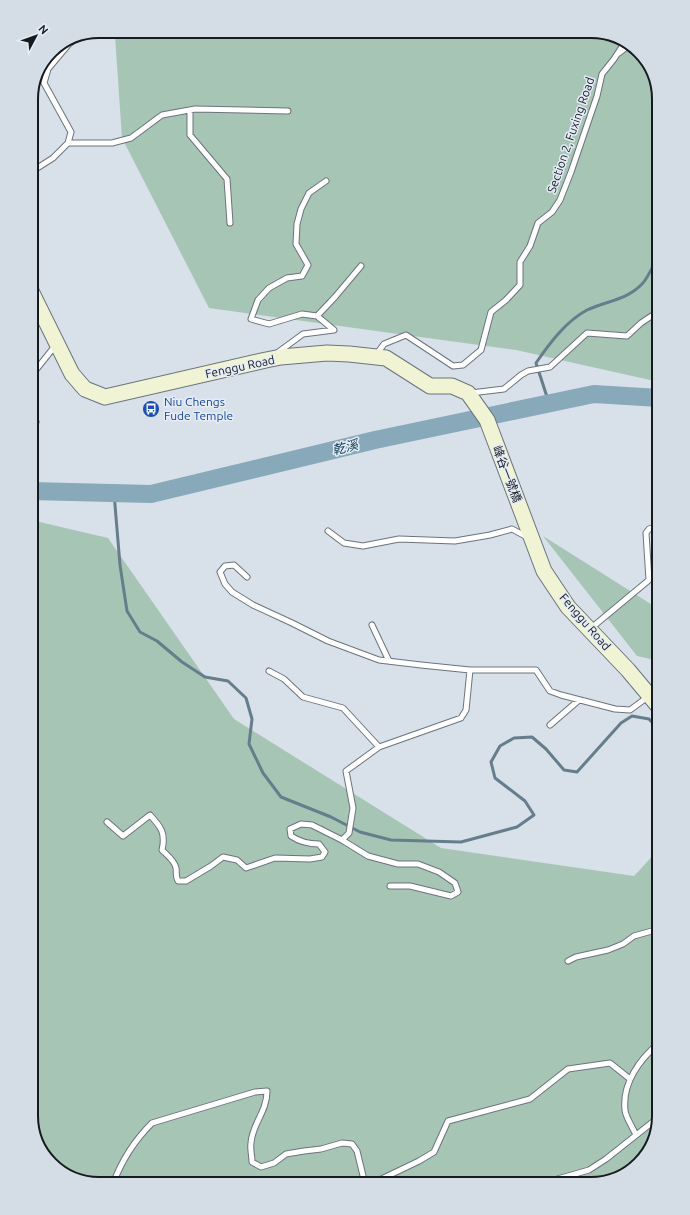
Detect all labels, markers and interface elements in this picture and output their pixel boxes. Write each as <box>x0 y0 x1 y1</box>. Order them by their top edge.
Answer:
north arrow <box>16 16 56 56</box>
text: N <box>36 22 51 36</box>
street label: Section 2, Fuxing Road <box>545 75 596 194</box>
street label: Fenggu Road <box>204 353 276 380</box>
place label: Niu Chengs Fude Temple <box>164 395 233 422</box>
bus stop icon: Niu Chengs Fude Temple <box>141 399 161 419</box>
water label: 乾溪 <box>331 437 361 457</box>
street label: 峰谷一號橋 <box>491 443 524 504</box>
street label: Fenggu Road <box>557 591 614 653</box>

